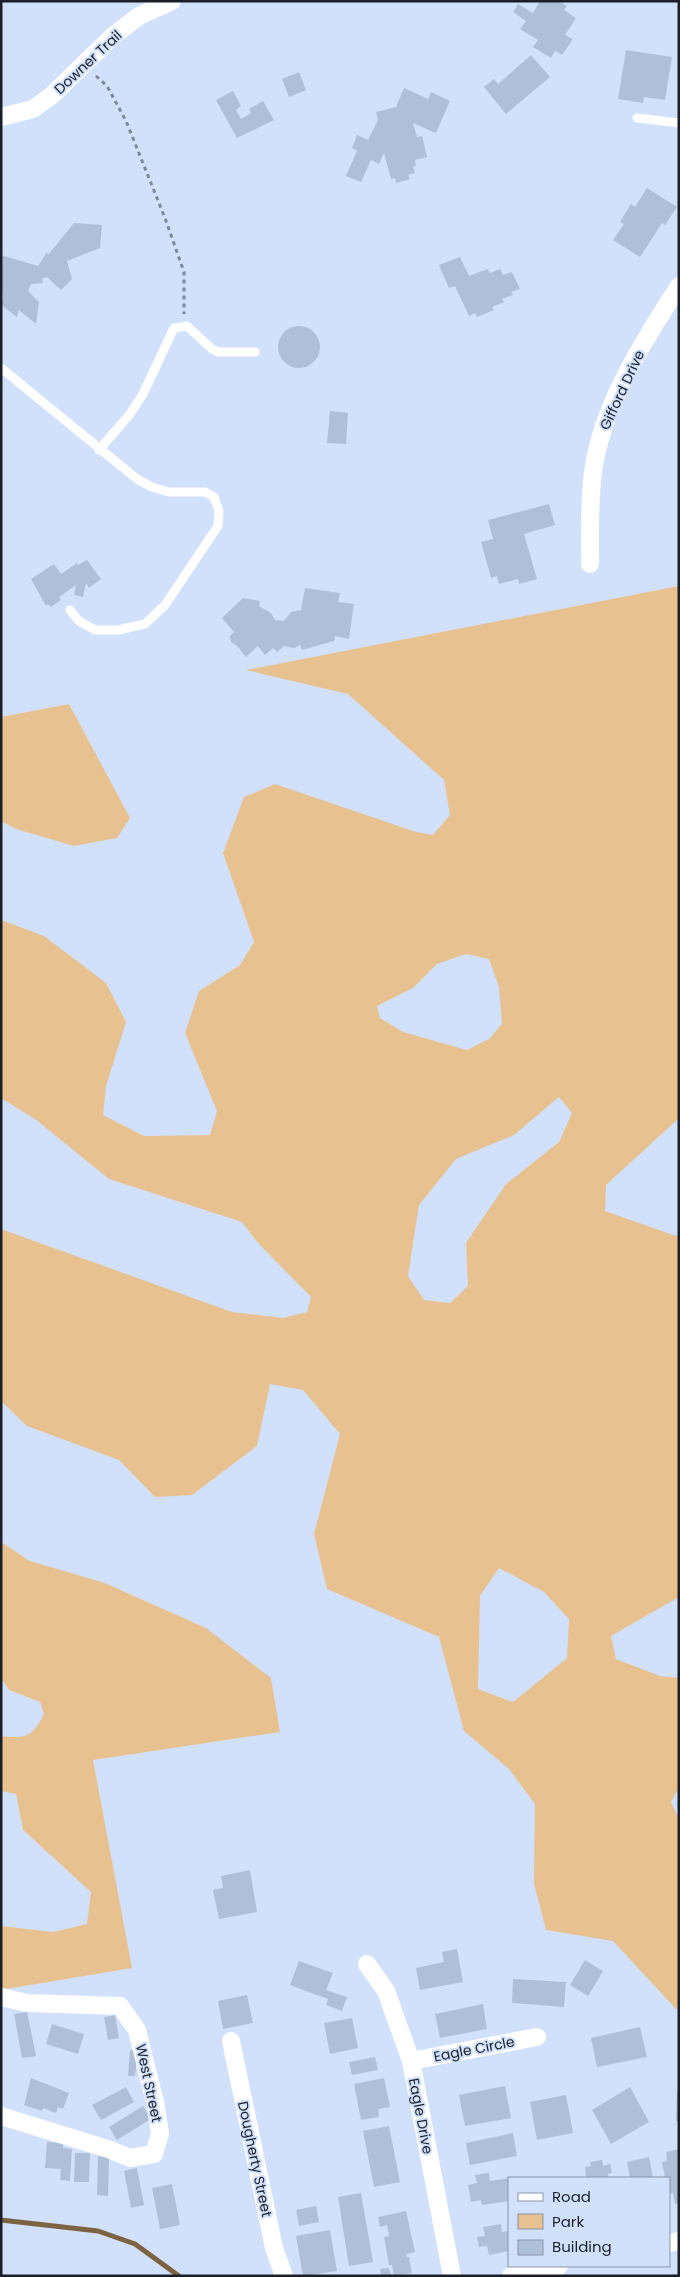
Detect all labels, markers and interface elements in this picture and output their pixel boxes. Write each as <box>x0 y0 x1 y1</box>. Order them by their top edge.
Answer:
street label: Downer Trail <box>50 25 126 99</box>
street label: Gifford Drive <box>595 346 649 433</box>
street label: Eagle Circle <box>432 2031 516 2067</box>
street label: West Street <box>131 2042 167 2124</box>
street label: Eagle Drive <box>404 2076 438 2156</box>
street label: Dougherty Street <box>233 2099 277 2219</box>
legend <box>508 2177 670 2267</box>
text: Road <box>552 2186 591 2207</box>
text: Park <box>552 2211 584 2232</box>
text: Building <box>552 2236 612 2257</box>

